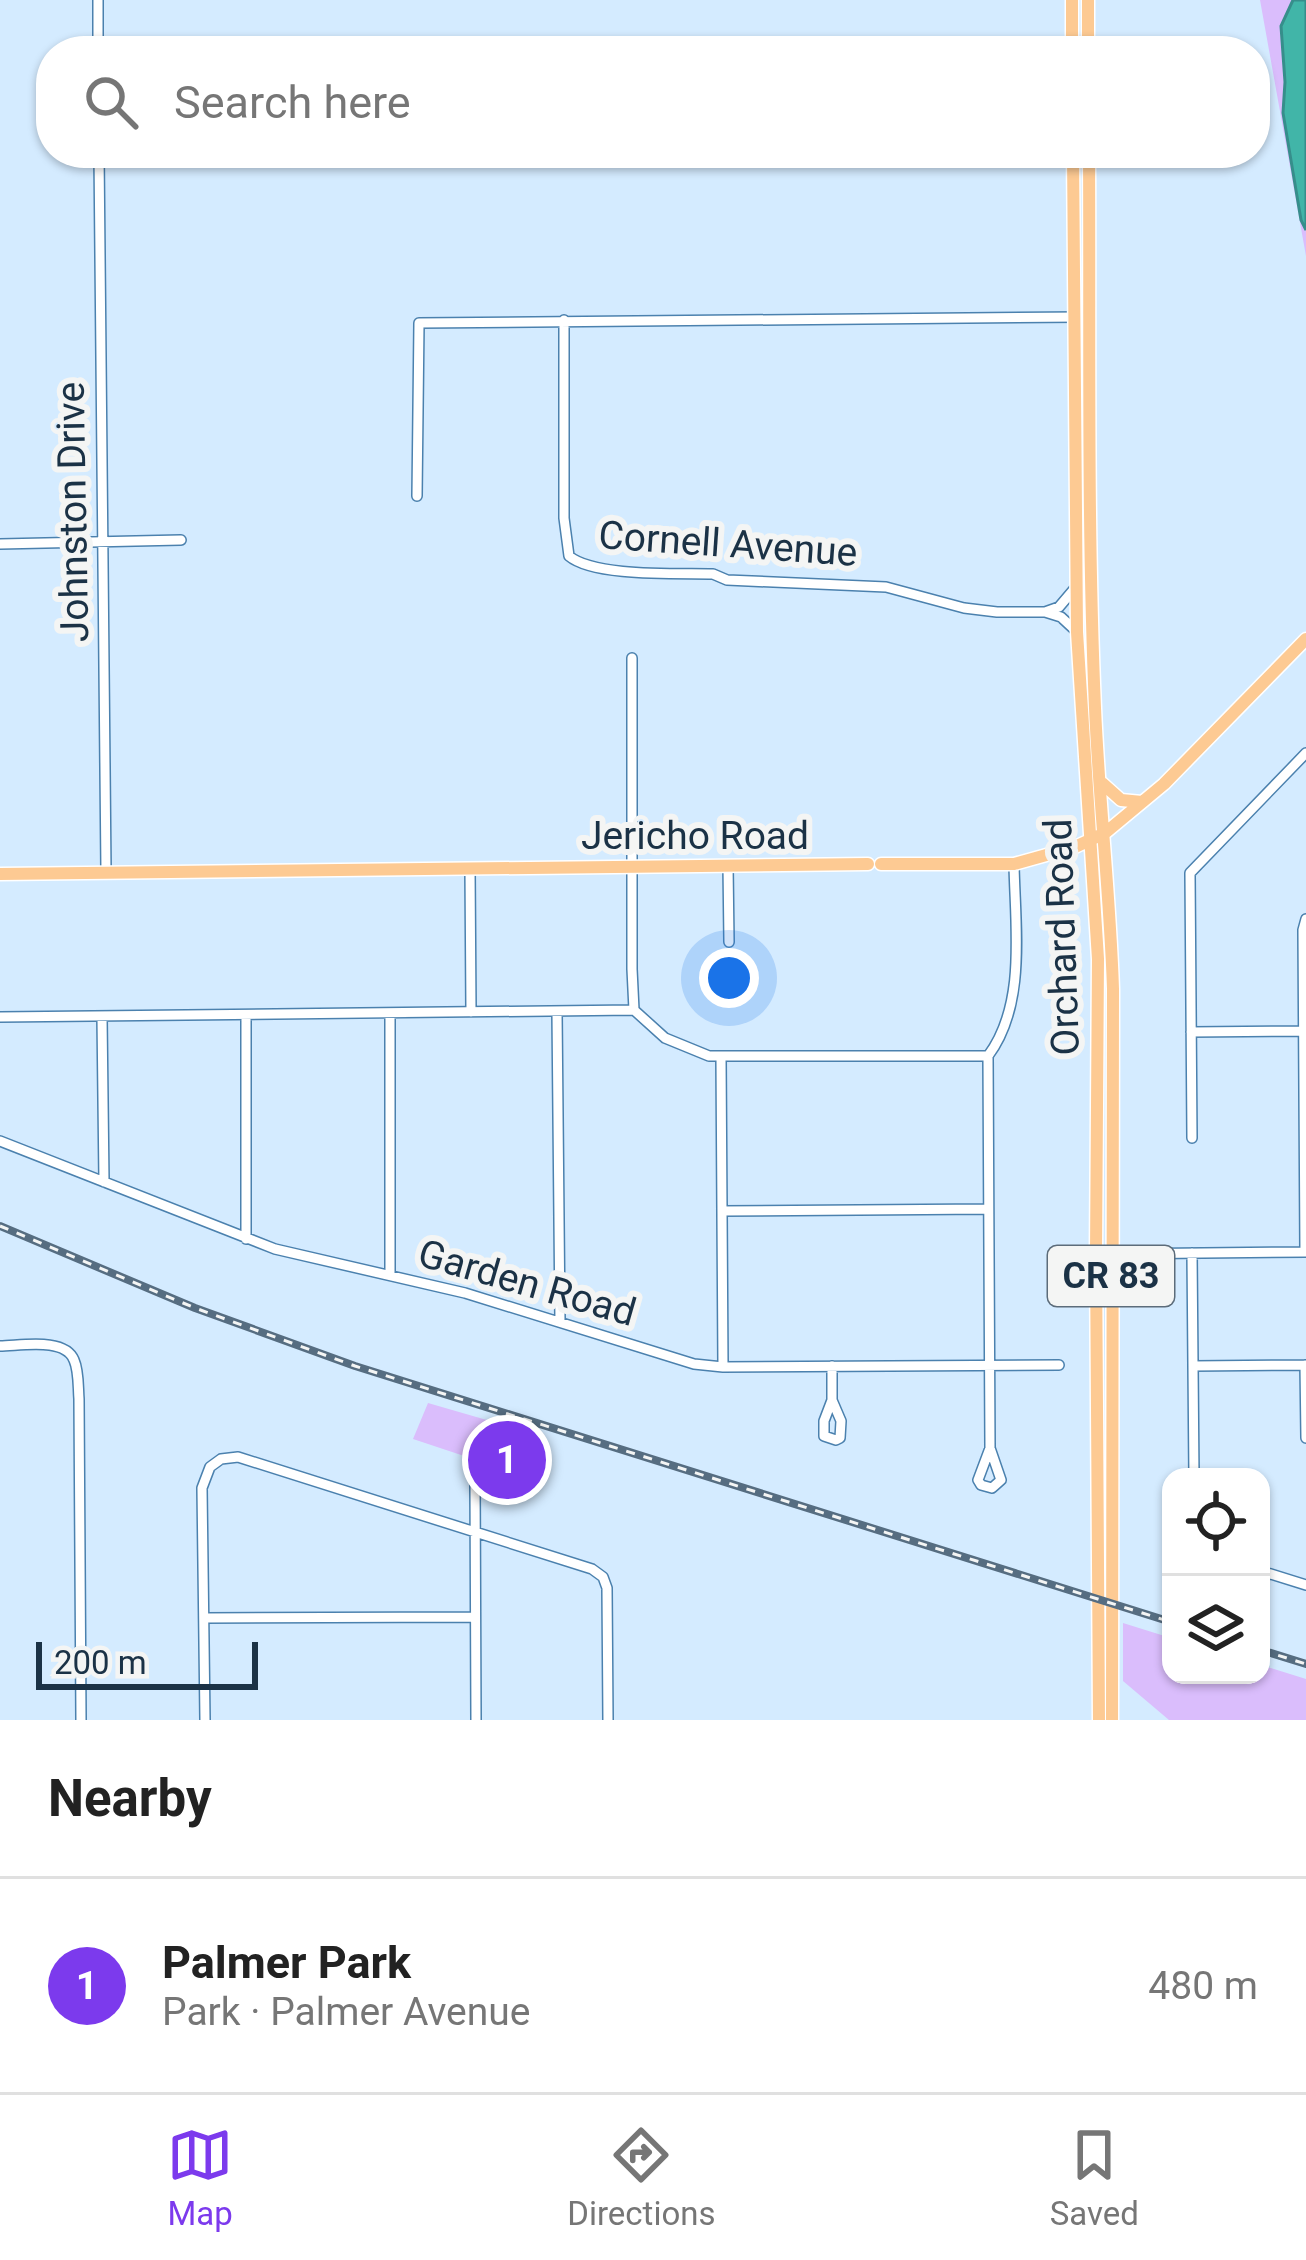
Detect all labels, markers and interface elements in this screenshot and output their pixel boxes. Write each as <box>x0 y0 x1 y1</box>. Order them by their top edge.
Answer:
search box <box>36 36 1270 168</box>
icon: search <box>78 69 144 135</box>
text: Search here <box>174 76 411 129</box>
street label: Johnston Drive <box>48 381 98 643</box>
street label: Cornell Avenue <box>597 512 859 576</box>
street label: Jericho Road <box>581 813 809 859</box>
street label: Orchard Road <box>1035 818 1089 1056</box>
your location <box>699 948 759 1008</box>
street label: Garden Road <box>413 1230 641 1336</box>
road number: CR 83 <box>1048 1246 1174 1306</box>
pin: 1 <box>468 1415 546 1505</box>
map controls <box>1162 1468 1270 1684</box>
button: locate <box>1162 1468 1270 1576</box>
button: layers <box>1162 1576 1270 1684</box>
scale bar <box>36 1636 258 1689</box>
text: 200 m <box>54 1643 147 1682</box>
text: Nearby <box>48 1769 212 1828</box>
text: Palmer Park <box>162 1936 411 1989</box>
text: 1 <box>76 1963 98 2009</box>
text: 480 m <box>1148 1963 1258 2009</box>
text: Park · Palmer Avenue <box>162 1989 531 2035</box>
tab: Map <box>167 2122 233 2233</box>
tab: Directions <box>567 2122 716 2233</box>
tab: Saved <box>1050 2122 1139 2233</box>

